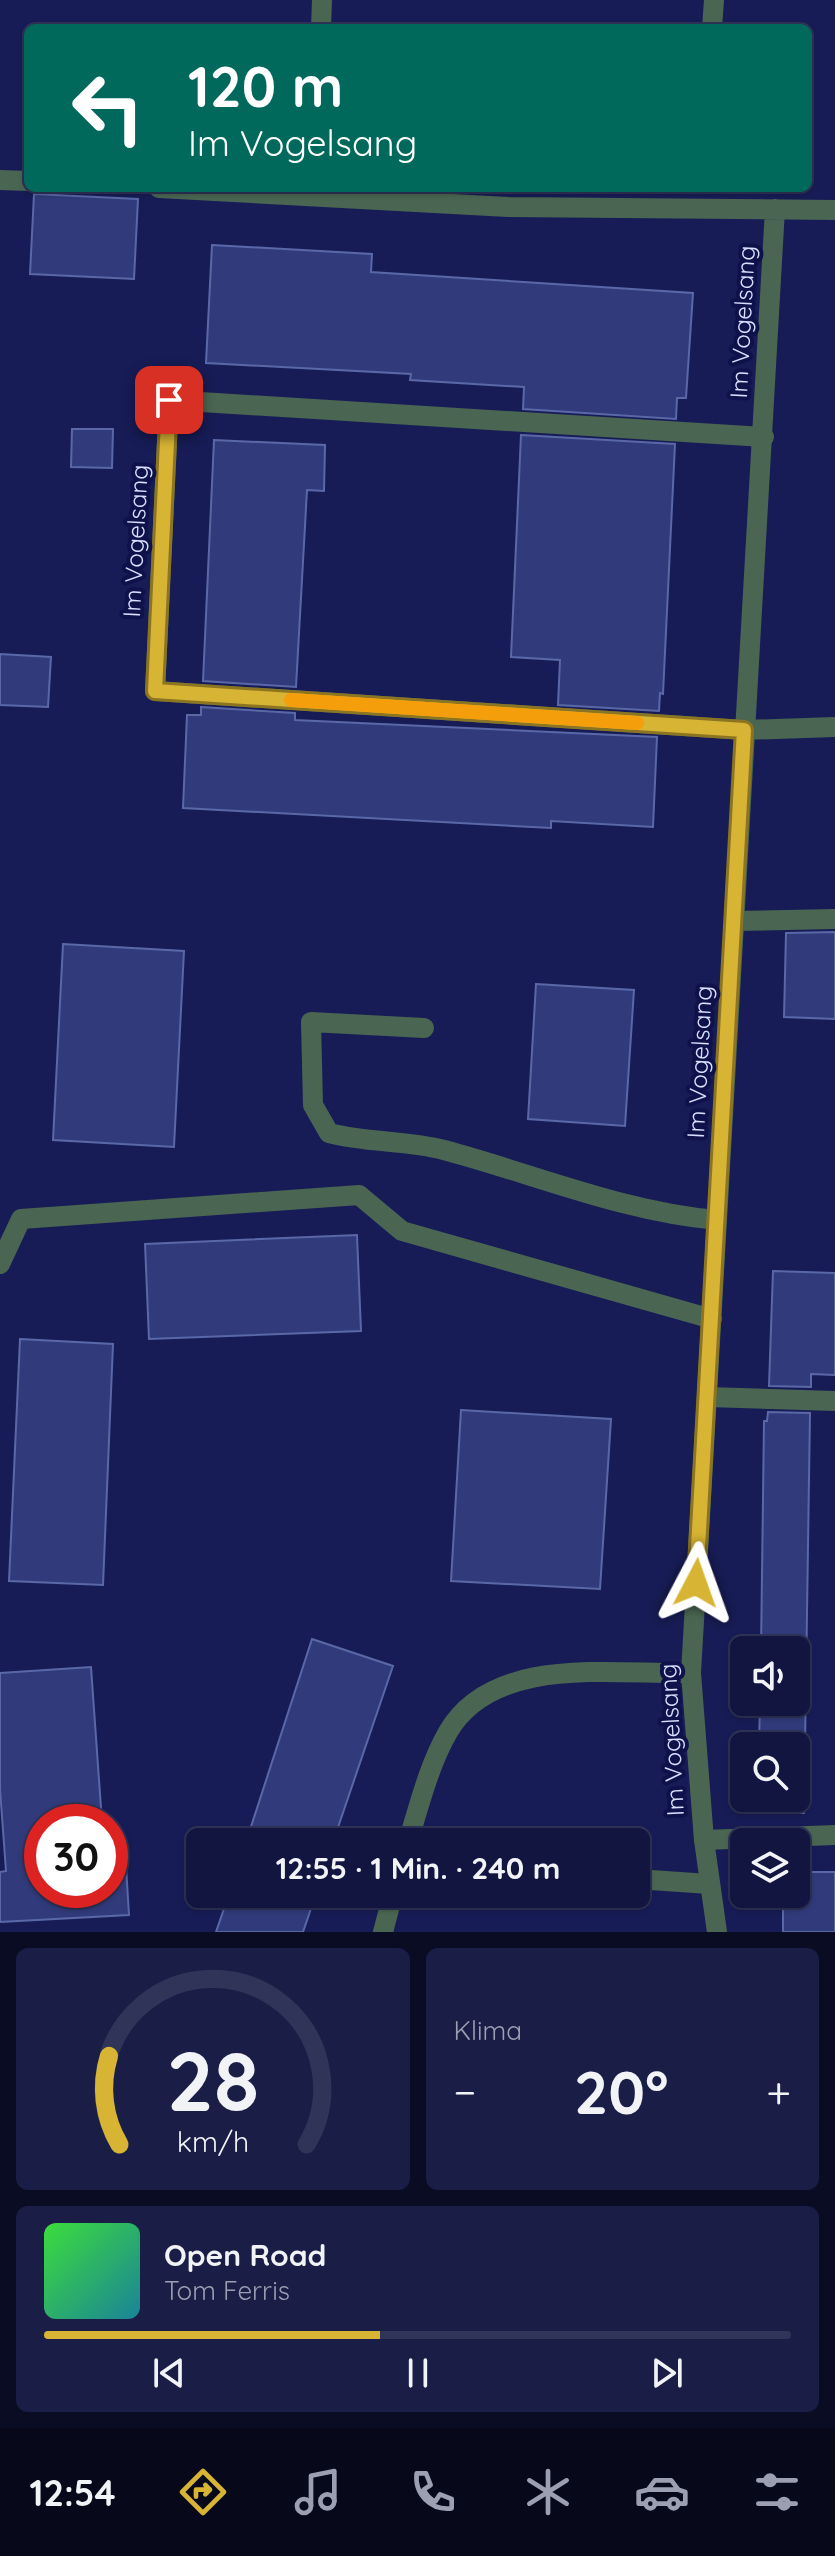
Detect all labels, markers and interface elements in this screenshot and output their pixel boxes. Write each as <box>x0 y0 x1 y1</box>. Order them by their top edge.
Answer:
text: 120 m <box>188 51 343 121</box>
icon: left <box>56 56 160 160</box>
text: Im Vogelsang <box>188 120 417 165</box>
street label: Im Vogelsang <box>723 245 761 399</box>
pin <box>135 366 203 434</box>
icon: arrive <box>147 378 191 422</box>
street label: Im Vogelsang <box>116 464 154 618</box>
street label: Im Vogelsang <box>680 985 718 1139</box>
position arrow <box>654 1541 738 1625</box>
map controls <box>730 1636 810 1908</box>
button: sound <box>730 1636 810 1716</box>
street label: Im Vogelsang <box>652 1663 690 1817</box>
button: search <box>730 1732 810 1812</box>
speed limit sign: 30 <box>24 1804 128 1908</box>
button: layers <box>730 1828 810 1908</box>
text: 12:55 · 1 Min. · 240 m <box>276 1849 560 1887</box>
text: Klima <box>454 2014 522 2047</box>
text: 28 <box>166 2028 259 2132</box>
text: 20° <box>574 2054 669 2129</box>
text: − <box>454 2064 476 2119</box>
text: + <box>766 2064 791 2119</box>
text: km/h <box>176 2123 249 2159</box>
text: Open Road <box>164 2236 326 2274</box>
text: Tom Ferris <box>164 2274 290 2307</box>
icon: previous <box>147 2351 191 2395</box>
icon: pause <box>396 2351 440 2395</box>
icon: next <box>645 2351 689 2395</box>
icon: directions <box>175 2464 231 2520</box>
icon: music <box>290 2464 346 2520</box>
icon: phone <box>405 2464 461 2520</box>
icon: climate <box>520 2464 576 2520</box>
icon: car <box>634 2464 690 2520</box>
icon: filters <box>749 2464 805 2520</box>
text: 12:54 <box>29 2470 116 2515</box>

